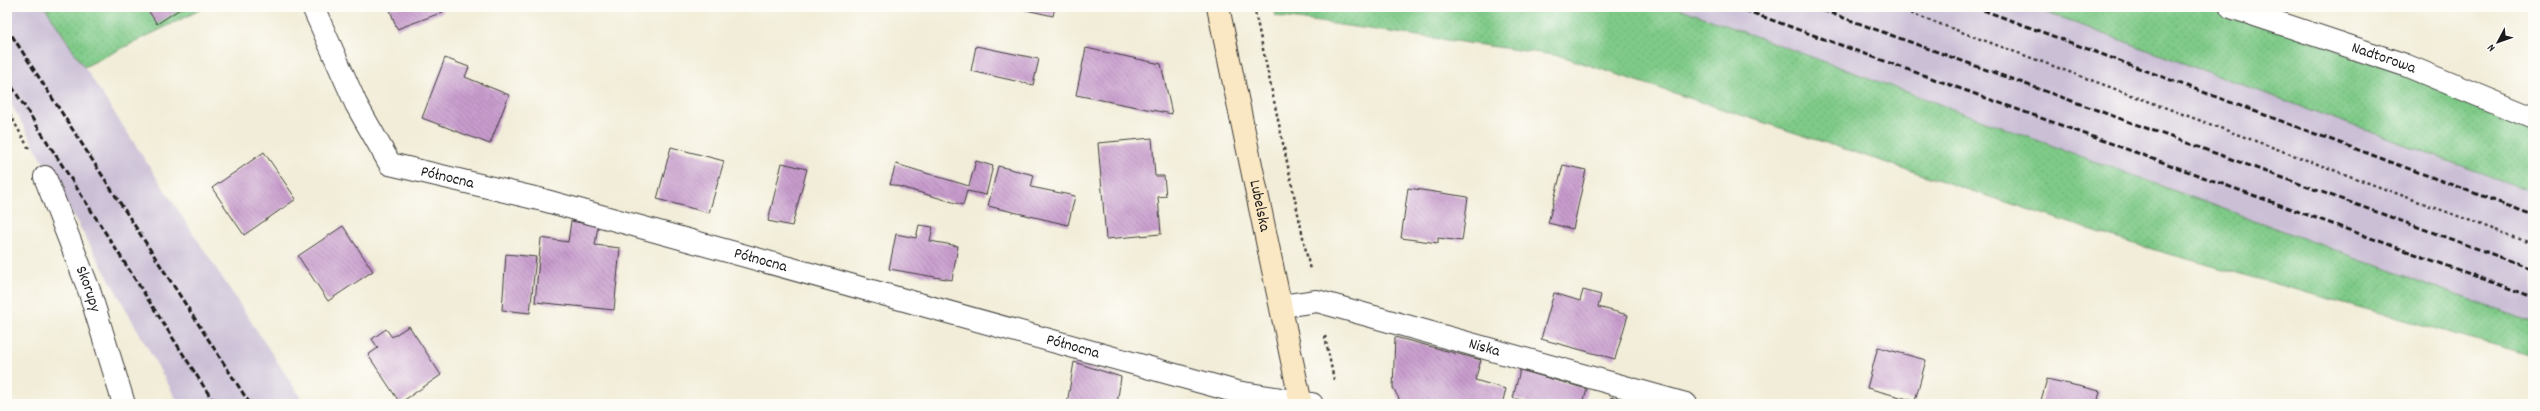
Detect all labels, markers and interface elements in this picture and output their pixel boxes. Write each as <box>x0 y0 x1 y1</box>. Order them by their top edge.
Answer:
north arrow <box>2478 22 2518 62</box>
street label: Nadtorowa <box>2348 36 2420 80</box>
text: N <box>2484 40 2500 55</box>
street label: Północna <box>418 160 477 195</box>
street label: Lubelska <box>1243 178 1276 234</box>
street label: Północna <box>731 242 790 279</box>
street label: Skorupy <box>69 263 107 315</box>
street label: Północna <box>1044 328 1103 365</box>
street label: Niska <box>1466 332 1503 363</box>

